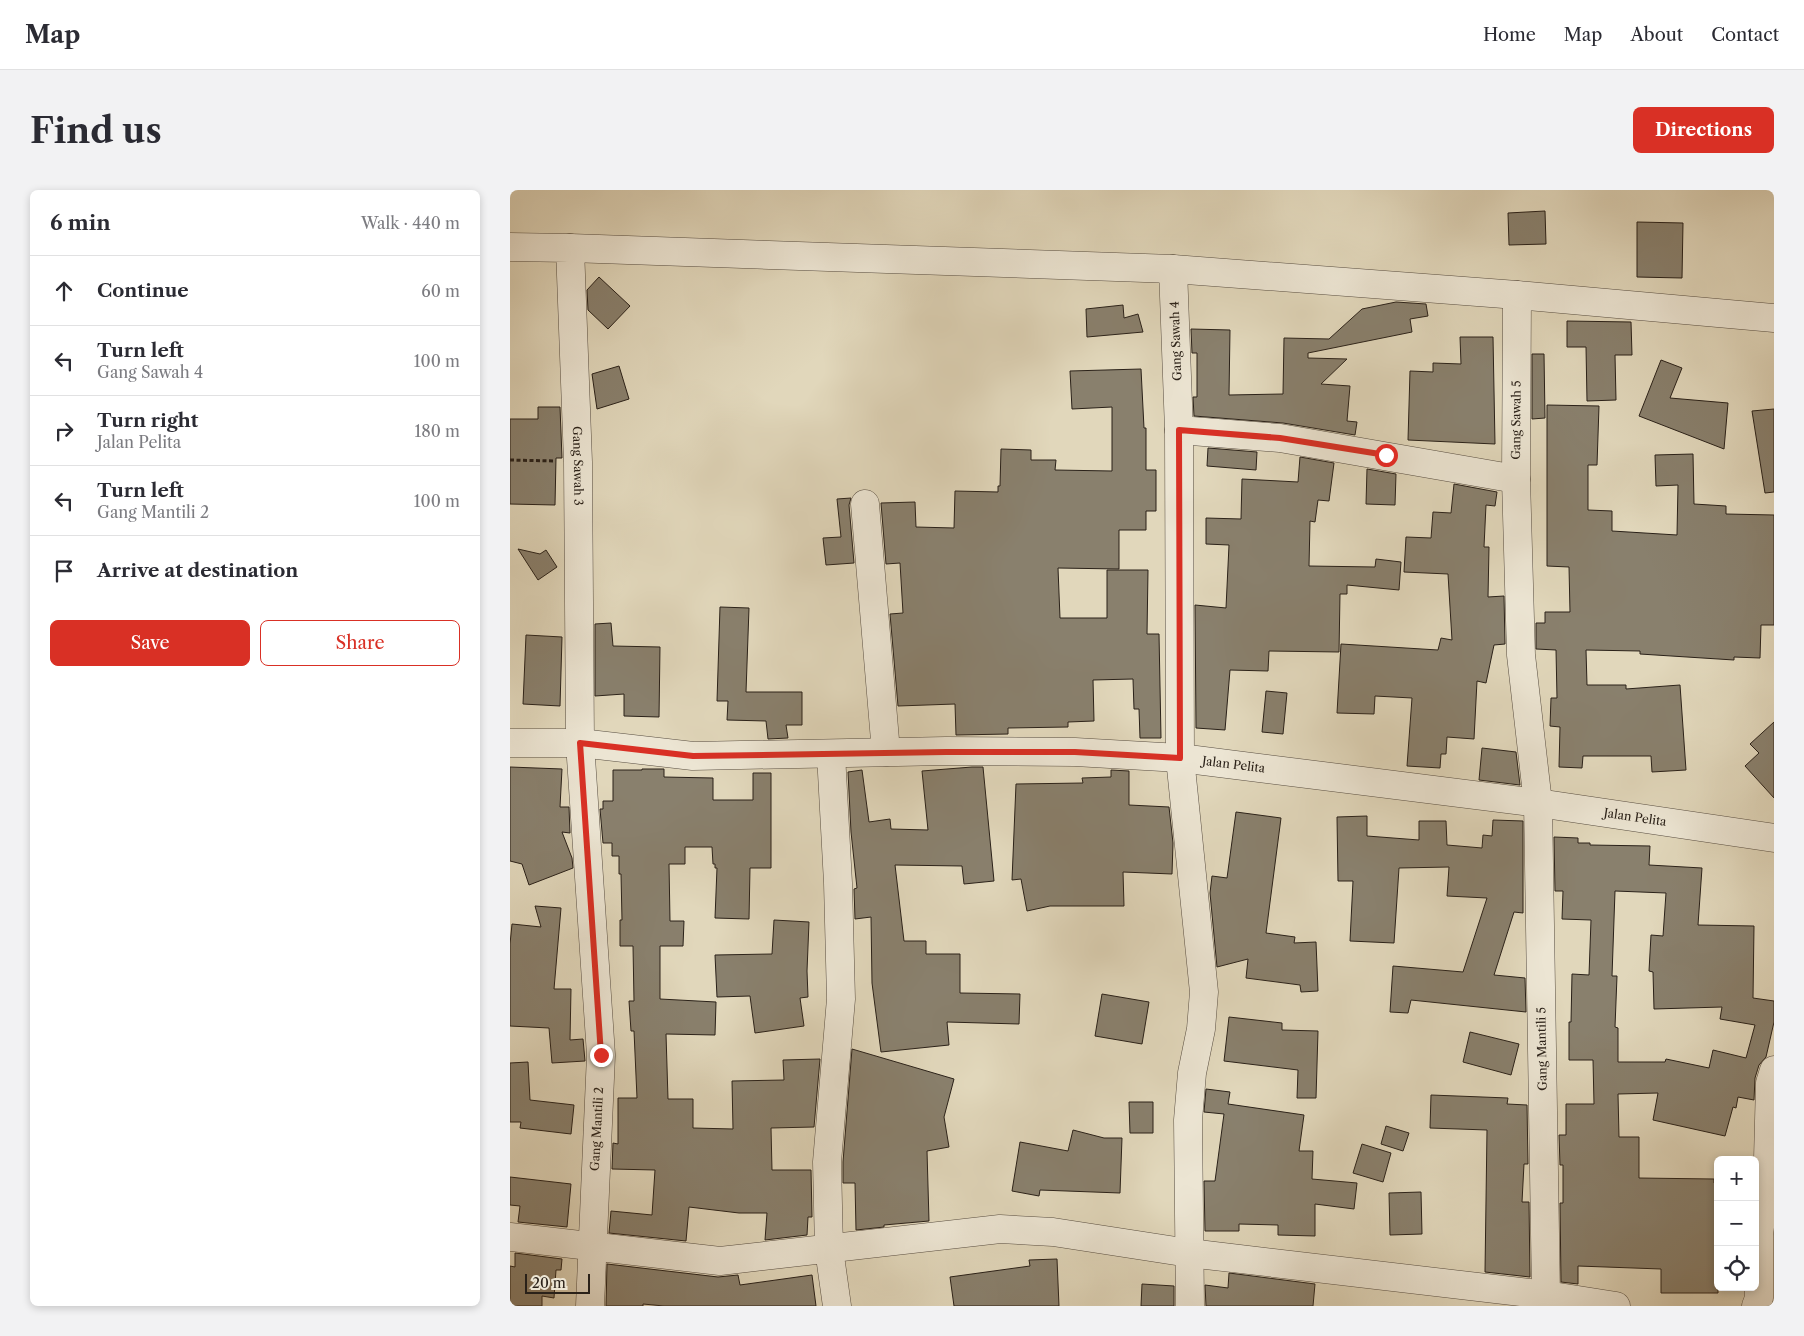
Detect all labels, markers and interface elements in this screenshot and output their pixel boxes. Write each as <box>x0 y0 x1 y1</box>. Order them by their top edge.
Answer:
text: Map <box>25 20 80 49</box>
text: Home <box>1483 24 1536 46</box>
text: Map <box>1564 24 1602 46</box>
text: About <box>1630 24 1683 46</box>
text: Contact <box>1711 24 1779 46</box>
button: Directions <box>1633 107 1774 153</box>
text: Find us <box>30 109 162 152</box>
text: 6 min <box>50 210 111 235</box>
text: Walk · 440 m <box>361 213 460 233</box>
icon: ahead <box>50 277 78 305</box>
text: Continue <box>97 279 189 302</box>
text: 60 m <box>421 281 460 301</box>
street label: Gang Sawah 4 <box>1167 301 1184 381</box>
text: Turn left <box>97 339 184 362</box>
icon: left <box>50 347 78 375</box>
text: 100 m <box>414 351 460 371</box>
text: Gang Sawah 4 <box>97 362 203 382</box>
street label: Gang Sawah 5 <box>1508 380 1524 460</box>
text: Turn right <box>97 409 198 432</box>
icon: right <box>50 417 78 445</box>
text: 180 m <box>414 421 460 441</box>
street label: Gang Sawah 3 <box>570 426 586 506</box>
text: Jalan Pelita <box>97 432 181 452</box>
route start <box>1375 444 1398 467</box>
text: Turn left <box>97 479 184 502</box>
icon: left <box>50 487 78 515</box>
text: 100 m <box>414 491 460 511</box>
text: Gang Mantili 2 <box>97 502 209 522</box>
icon: arrive <box>50 557 78 585</box>
text: Arrive at destination <box>97 559 298 582</box>
button: Save <box>50 620 250 666</box>
button: Share <box>260 620 460 666</box>
street label: Jalan Pelita <box>1199 753 1267 776</box>
street label: Jalan Pelita <box>1601 805 1668 829</box>
street label: Gang Mantili 5 <box>1533 1007 1550 1091</box>
route end <box>590 1044 613 1067</box>
street label: Gang Mantili 2 <box>587 1086 606 1171</box>
map controls <box>1714 1156 1759 1291</box>
button: + <box>1714 1156 1759 1201</box>
button: − <box>1714 1201 1759 1246</box>
button: locate <box>1714 1246 1759 1291</box>
scale bar <box>525 1271 590 1294</box>
text: 20 m <box>532 1274 566 1292</box>

